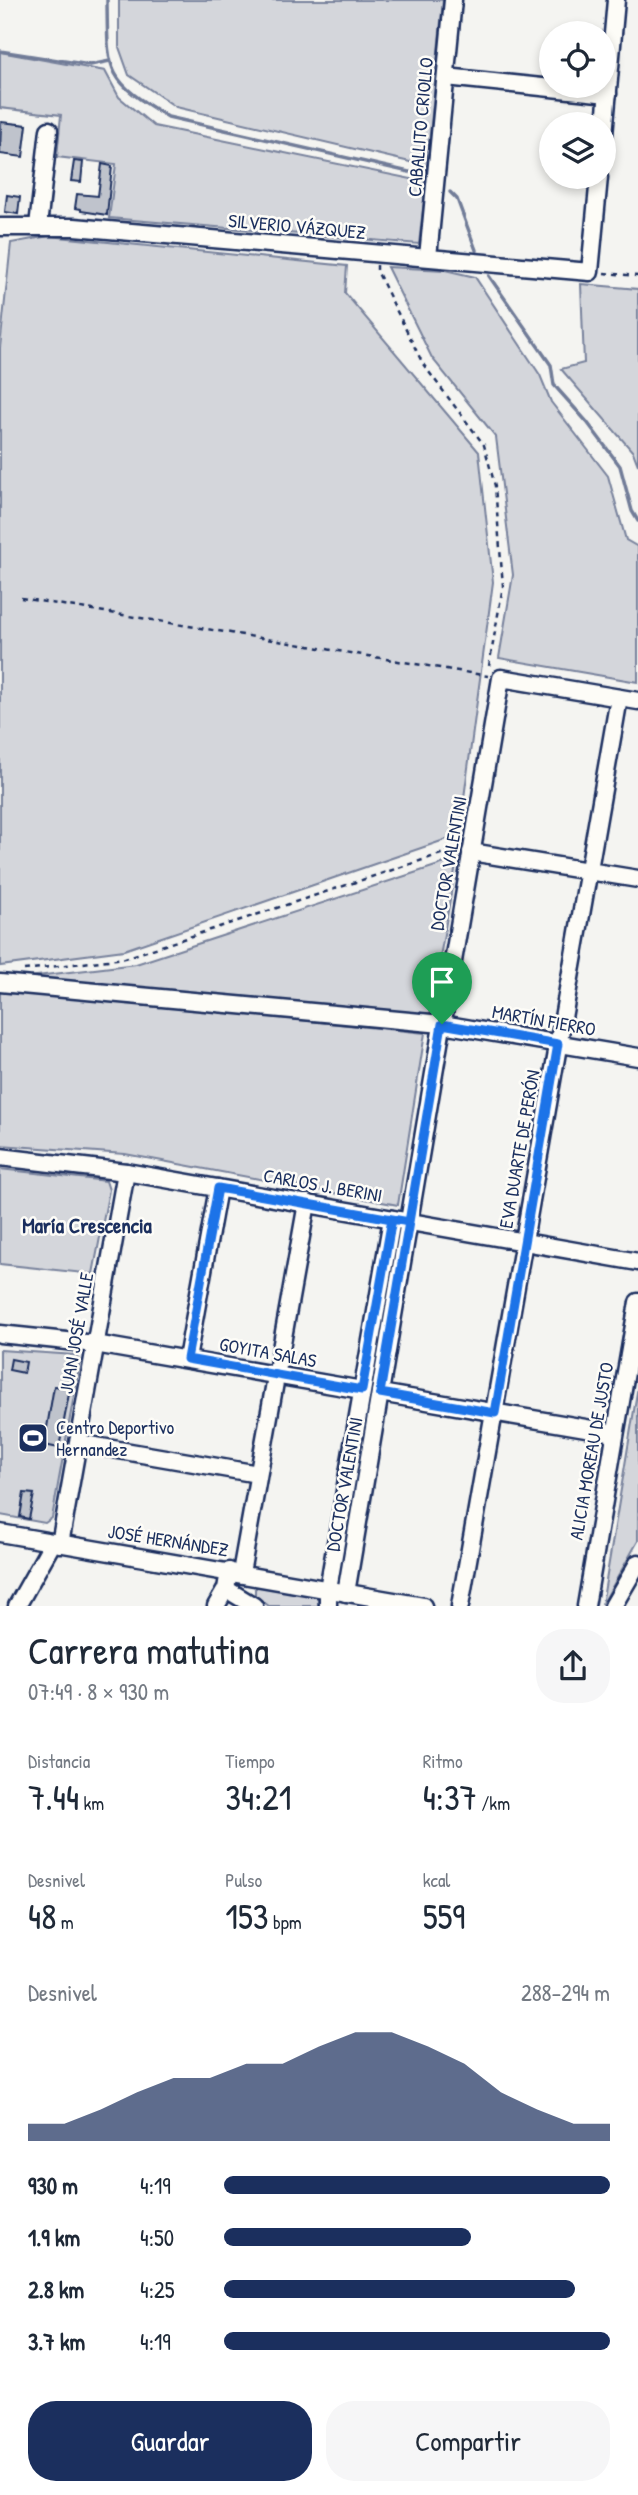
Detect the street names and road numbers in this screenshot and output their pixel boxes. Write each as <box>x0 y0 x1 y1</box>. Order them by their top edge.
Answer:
street label: CABALLITO CRIOLLO <box>401 56 439 198</box>
street label: SILVERIO VÁZQUEZ <box>227 207 367 245</box>
street label: DOCTOR VALENTINI <box>423 794 473 932</box>
street label: MARTÍN FIERRO <box>490 998 598 1042</box>
street label: EVA DUARTE DE PERÓN <box>492 1068 546 1230</box>
street label: CARLOS J. BERINI <box>262 1162 384 1208</box>
street label: JUAN JOSÉ VALLE <box>53 1270 100 1396</box>
street label: GOYITA SALAS <box>217 1331 319 1373</box>
street label: ALICIA MOREAU DE JUSTO <box>563 1360 619 1542</box>
street label: DOCTOR VALENTINI <box>319 1415 369 1553</box>
street label: JOSÉ HERNÁNDEZ <box>106 1518 230 1562</box>

